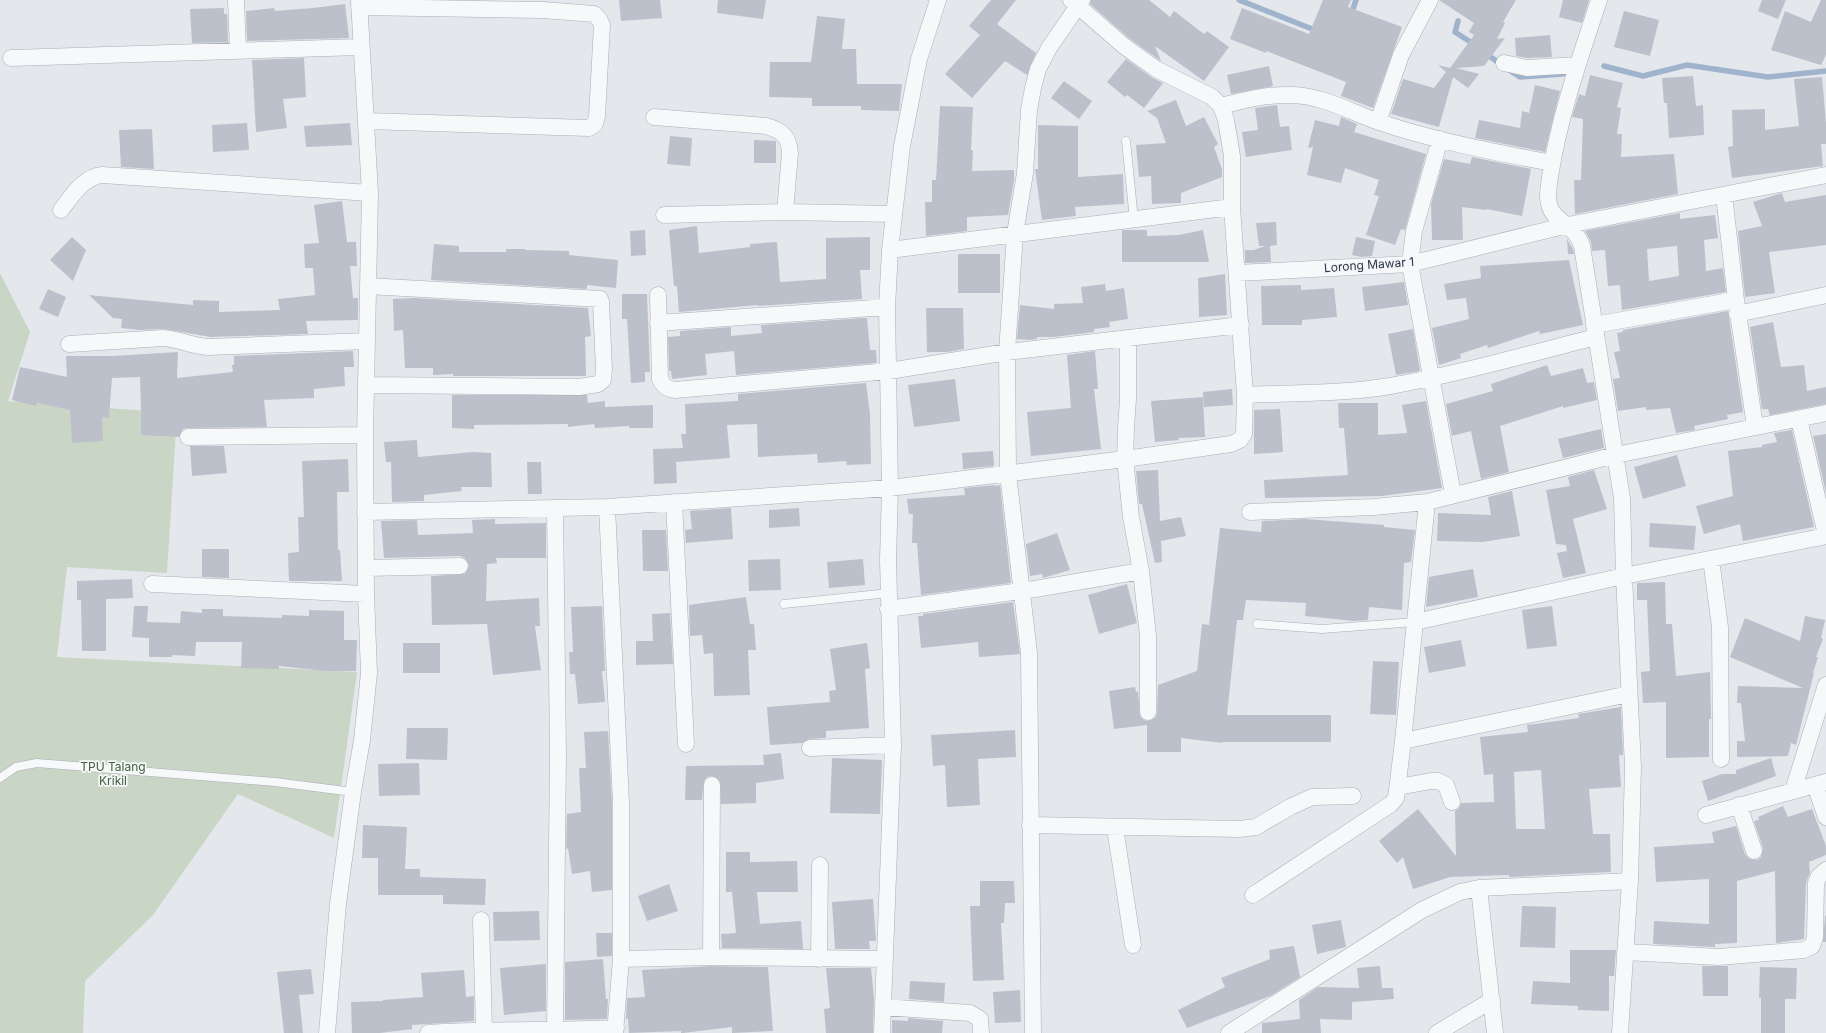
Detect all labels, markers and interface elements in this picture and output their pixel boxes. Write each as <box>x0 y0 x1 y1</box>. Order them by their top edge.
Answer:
street label: Lorong Mawar 1 <box>1323 254 1414 275</box>
park label: TPU Talang Krikil <box>80 759 146 788</box>

